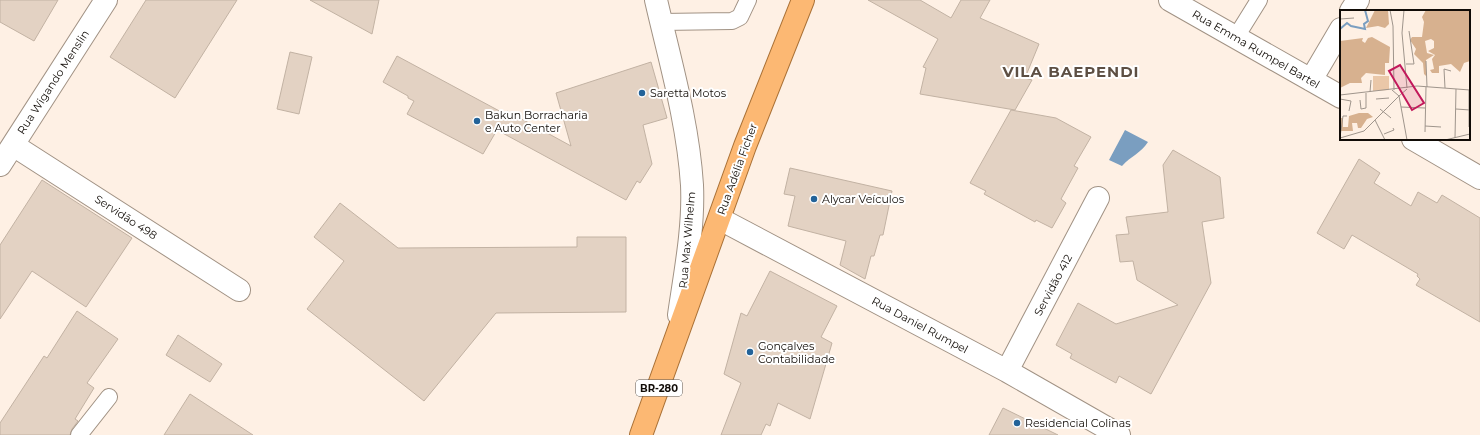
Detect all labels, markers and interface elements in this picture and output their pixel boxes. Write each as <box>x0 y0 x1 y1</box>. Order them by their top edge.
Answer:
street label: Rua Emma Rumpel Bartel <box>1190 7 1322 91</box>
inset map <box>1340 10 1470 140</box>
street label: Rua Wigando Menslin <box>14 27 92 137</box>
district label: VILA BAEPENDI <box>1001 62 1140 81</box>
place label: Saretta Motos <box>650 86 727 100</box>
marker: Saretta Motos <box>637 88 647 98</box>
place label: Bakun Borracharia e Auto Center <box>485 108 588 135</box>
marker: Bakun Borracharia e Auto Center <box>472 116 482 126</box>
street label: Rua Adélia Ficher <box>714 121 760 217</box>
street label: Rua Max Wilhelm <box>676 191 698 289</box>
street label: Servidão 498 <box>92 192 160 242</box>
place label: Alycar Veículos <box>822 192 905 206</box>
marker: Alycar Veículos <box>809 194 819 204</box>
street label: Servidão 412 <box>1031 252 1075 318</box>
street label: Rua Daniel Rumpel <box>869 294 971 356</box>
place label: Gonçalves Contabilidade <box>758 339 835 366</box>
marker: Gonçalves Contabilidade <box>745 347 755 357</box>
road number: BR-280 <box>636 380 682 396</box>
place label: Residencial Colinas <box>1025 416 1131 430</box>
marker: Residencial Colinas <box>1012 418 1022 428</box>

